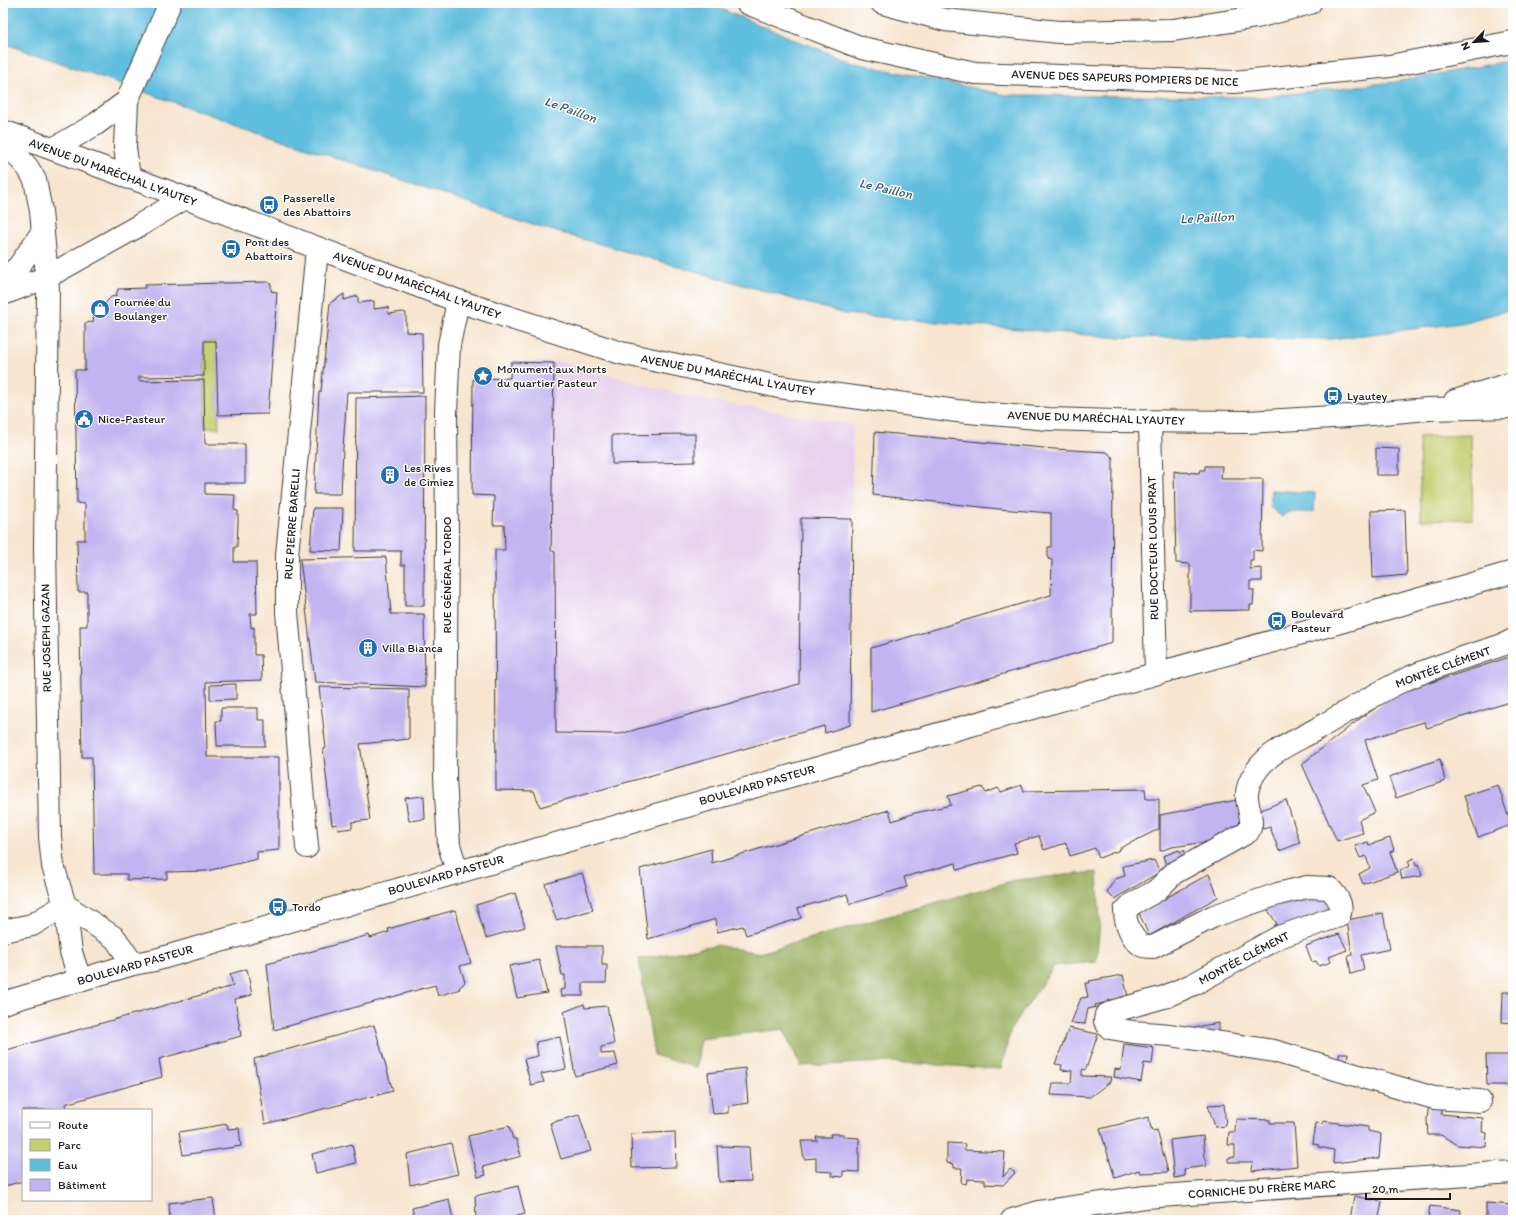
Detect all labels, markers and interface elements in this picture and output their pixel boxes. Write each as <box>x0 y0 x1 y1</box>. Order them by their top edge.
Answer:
north arrow <box>1454 22 1494 62</box>
text: N <box>1458 40 1473 52</box>
street label: AVENUE DES SAPEURS POMPIERS DE NICE <box>1011 67 1239 89</box>
water label: Le Paillon <box>543 93 599 126</box>
street label: AVENUE DU MARÉCHAL LYAUTEY <box>27 135 199 209</box>
water label: Le Paillon <box>858 175 915 202</box>
place label: Passerelle des Abattoirs <box>283 191 351 219</box>
bus stop icon: Passerelle des Abattoirs <box>258 194 280 216</box>
water label: Le Paillon <box>1180 209 1235 226</box>
place label: Pont des Abattoirs <box>245 235 293 263</box>
bus stop icon: Pont des Abattoirs <box>220 238 242 260</box>
street label: AVENUE DU MARÉCHAL LYAUTEY <box>331 248 503 322</box>
place label: Fournée du Boulanger <box>114 295 171 323</box>
shop icon: Fournée du Boulanger <box>89 298 111 320</box>
street label: AVENUE DU MARÉCHAL LYAUTEY <box>640 351 817 399</box>
place label: Monument aux Morts du quartier Pasteur <box>497 362 607 390</box>
place icon: Monument aux Morts du quartier Pasteur <box>472 365 494 387</box>
bus stop icon: Lyautey <box>1322 385 1344 407</box>
place label: Lyautey <box>1347 389 1387 403</box>
public building icon: Nice-Pasteur <box>73 408 95 430</box>
street label: AVENUE DU MARÉCHAL LYAUTEY <box>1007 408 1185 428</box>
place label: Nice-Pasteur <box>98 412 166 426</box>
place label: Les Rives de Cimiez <box>404 461 454 489</box>
building icon: Les Rives de Cimiez <box>379 464 401 486</box>
street label: RUE PIERRE BARELLI <box>281 468 303 580</box>
street label: RUE DOCTEUR LOUIS PRAT <box>1145 476 1161 620</box>
street label: RUE GÉNÉRAL TORDO <box>440 516 454 633</box>
street label: RUE JOSEPH GAZAN <box>38 584 54 692</box>
place label: Boulevard Pasteur <box>1291 607 1344 635</box>
bus stop icon: Boulevard Pasteur <box>1266 610 1288 632</box>
building icon: Villa Bianca <box>357 637 379 659</box>
place label: Villa Bianca <box>382 641 443 655</box>
street label: MONTÉE CLÉMENT <box>1394 643 1493 691</box>
street label: BOULEVARD PASTEUR <box>698 762 816 808</box>
street label: BOULEVARD PASTEUR <box>387 852 505 898</box>
bus stop icon: Tordo <box>267 896 289 918</box>
place label: Tordo <box>292 900 321 914</box>
street label: MONTÉE CLÉMENT <box>1196 928 1292 988</box>
street label: BOULEVARD PASTEUR <box>76 942 194 988</box>
legend <box>22 1109 152 1201</box>
text: Route <box>58 1118 88 1132</box>
text: Parc <box>58 1138 81 1152</box>
text: Eau <box>58 1158 78 1172</box>
scale bar <box>1366 1175 1450 1201</box>
street label: CORNICHE DU FRÈRE MARC <box>1188 1177 1337 1201</box>
text: Bâtiment <box>58 1178 107 1192</box>
text: 20 m <box>1372 1182 1399 1196</box>

